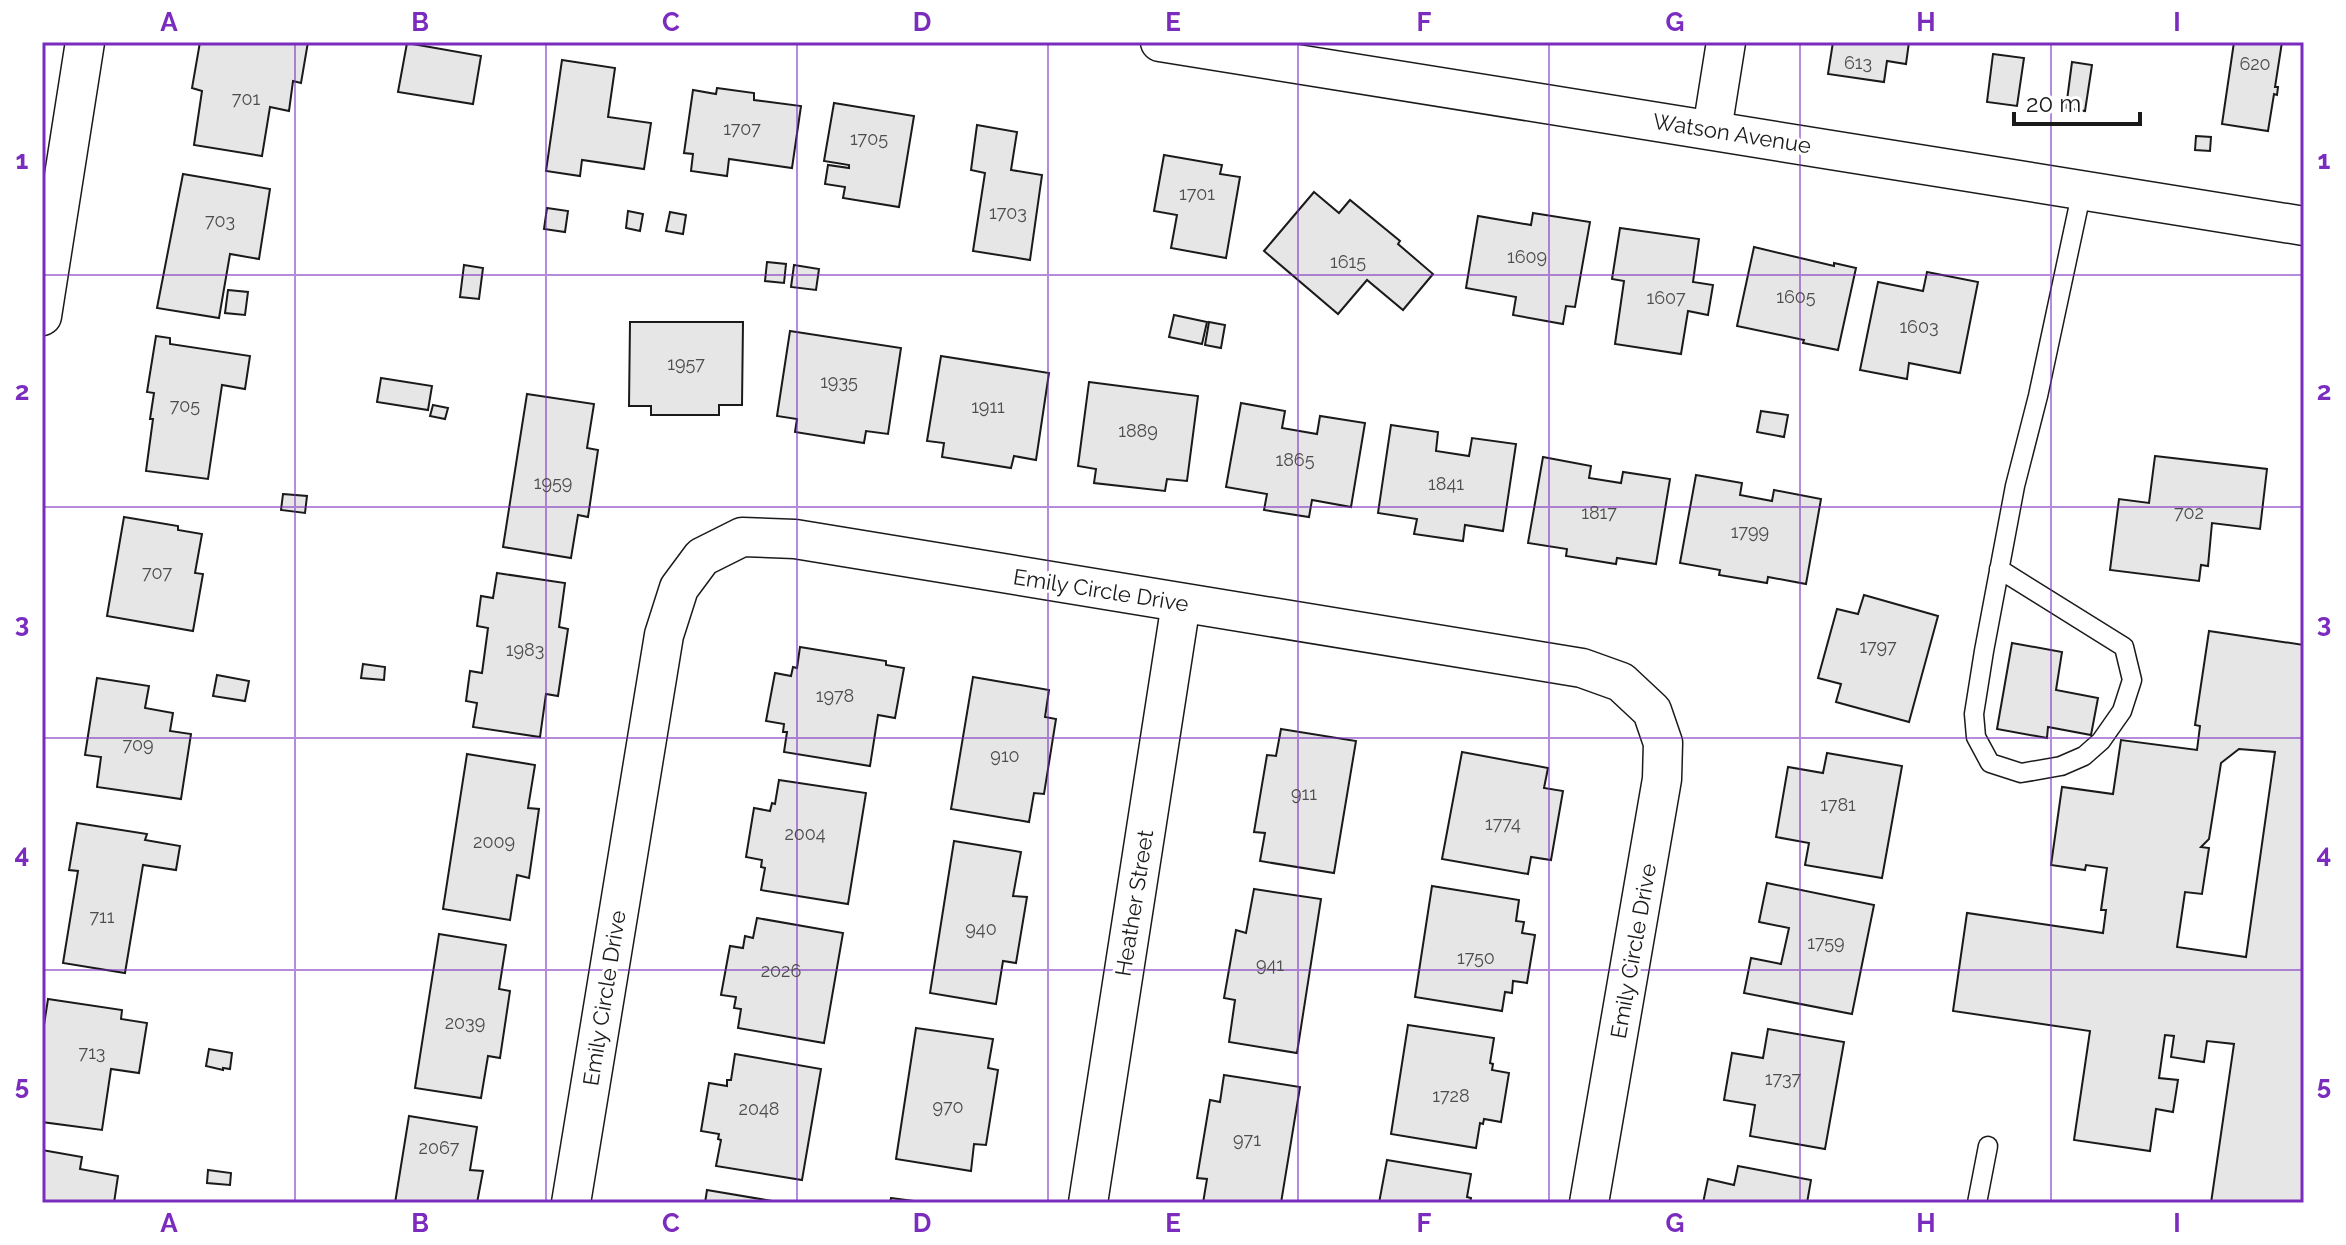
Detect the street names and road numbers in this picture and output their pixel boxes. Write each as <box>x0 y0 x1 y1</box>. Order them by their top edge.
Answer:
street label: Watson Avenue <box>1651 108 1813 158</box>
street label: Emily Circle Drive <box>1011 563 1191 617</box>
street label: Heather Street <box>1110 827 1158 978</box>
street label: Emily Circle Drive <box>1605 861 1661 1041</box>
street label: Emily Circle Drive <box>577 908 631 1088</box>

